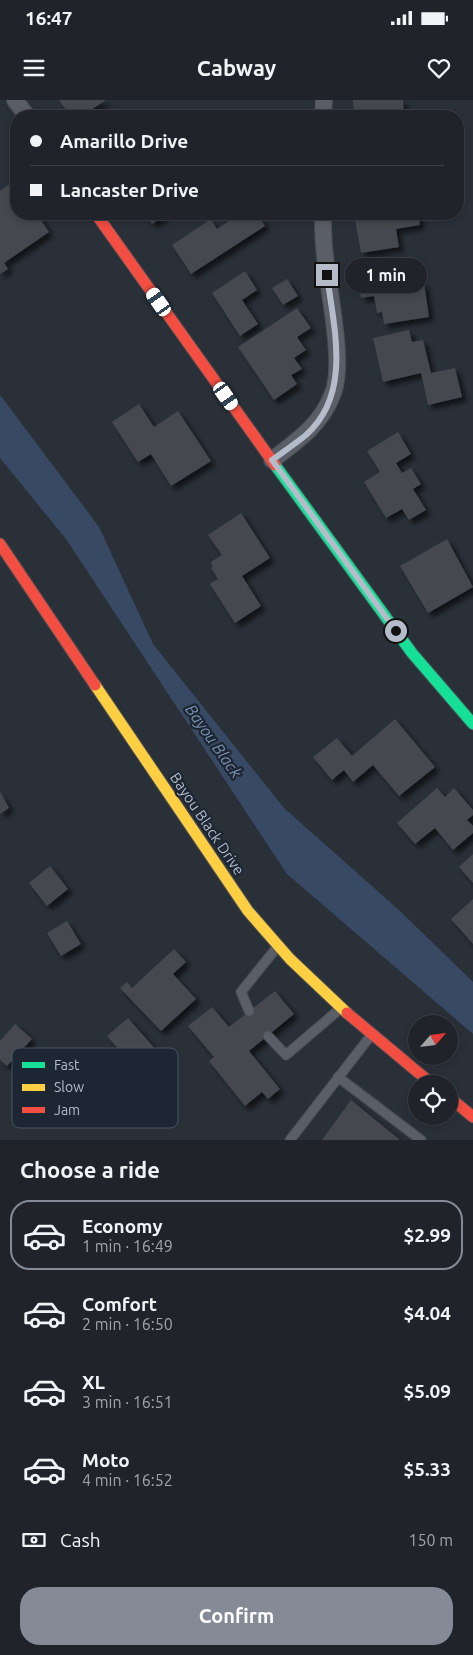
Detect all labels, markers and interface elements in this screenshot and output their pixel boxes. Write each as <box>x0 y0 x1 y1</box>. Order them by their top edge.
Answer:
text: 16:47 <box>25 7 73 29</box>
icon: menu <box>20 54 48 82</box>
icon: heart <box>425 54 453 82</box>
text: Cabway <box>197 55 276 80</box>
text: Amarillo Drive <box>60 130 188 152</box>
text: Lancaster Drive <box>60 179 199 201</box>
callout: 1 min <box>344 258 427 292</box>
route end <box>316 264 338 286</box>
text: 1 min <box>366 266 406 284</box>
car <box>144 285 173 319</box>
car <box>211 379 240 413</box>
route start <box>385 620 407 642</box>
water label: Bayou Black <box>182 701 246 782</box>
street label: Bayou Black Drive <box>167 769 248 878</box>
north arrow <box>408 1015 458 1065</box>
map controls <box>408 1015 458 1125</box>
legend <box>12 1048 178 1128</box>
text: Fast <box>54 1057 80 1073</box>
button: locate <box>408 1075 458 1125</box>
text: Slow <box>54 1079 84 1095</box>
text: Jam <box>54 1102 80 1118</box>
text: Choose a ride <box>20 1157 160 1182</box>
icon: car <box>22 1213 67 1258</box>
text: Economy <box>82 1215 163 1237</box>
text: $2.99 <box>403 1224 451 1246</box>
text: 1 min · 16:49 <box>82 1237 173 1255</box>
icon: car <box>22 1291 67 1336</box>
text: Comfort <box>82 1293 157 1315</box>
text: $4.04 <box>403 1302 451 1324</box>
text: 2 min · 16:50 <box>82 1315 173 1333</box>
icon: car <box>22 1369 67 1414</box>
text: XL <box>82 1371 105 1393</box>
text: $5.09 <box>403 1380 451 1402</box>
text: 3 min · 16:51 <box>82 1393 173 1411</box>
icon: car <box>22 1447 67 1492</box>
text: Moto <box>82 1449 130 1471</box>
text: $5.33 <box>403 1458 451 1480</box>
text: 4 min · 16:52 <box>82 1471 173 1489</box>
icon: cash <box>20 1526 48 1554</box>
text: Cash <box>60 1529 101 1551</box>
text: 150 m <box>408 1531 453 1549</box>
button: Confirm <box>20 1587 453 1645</box>

